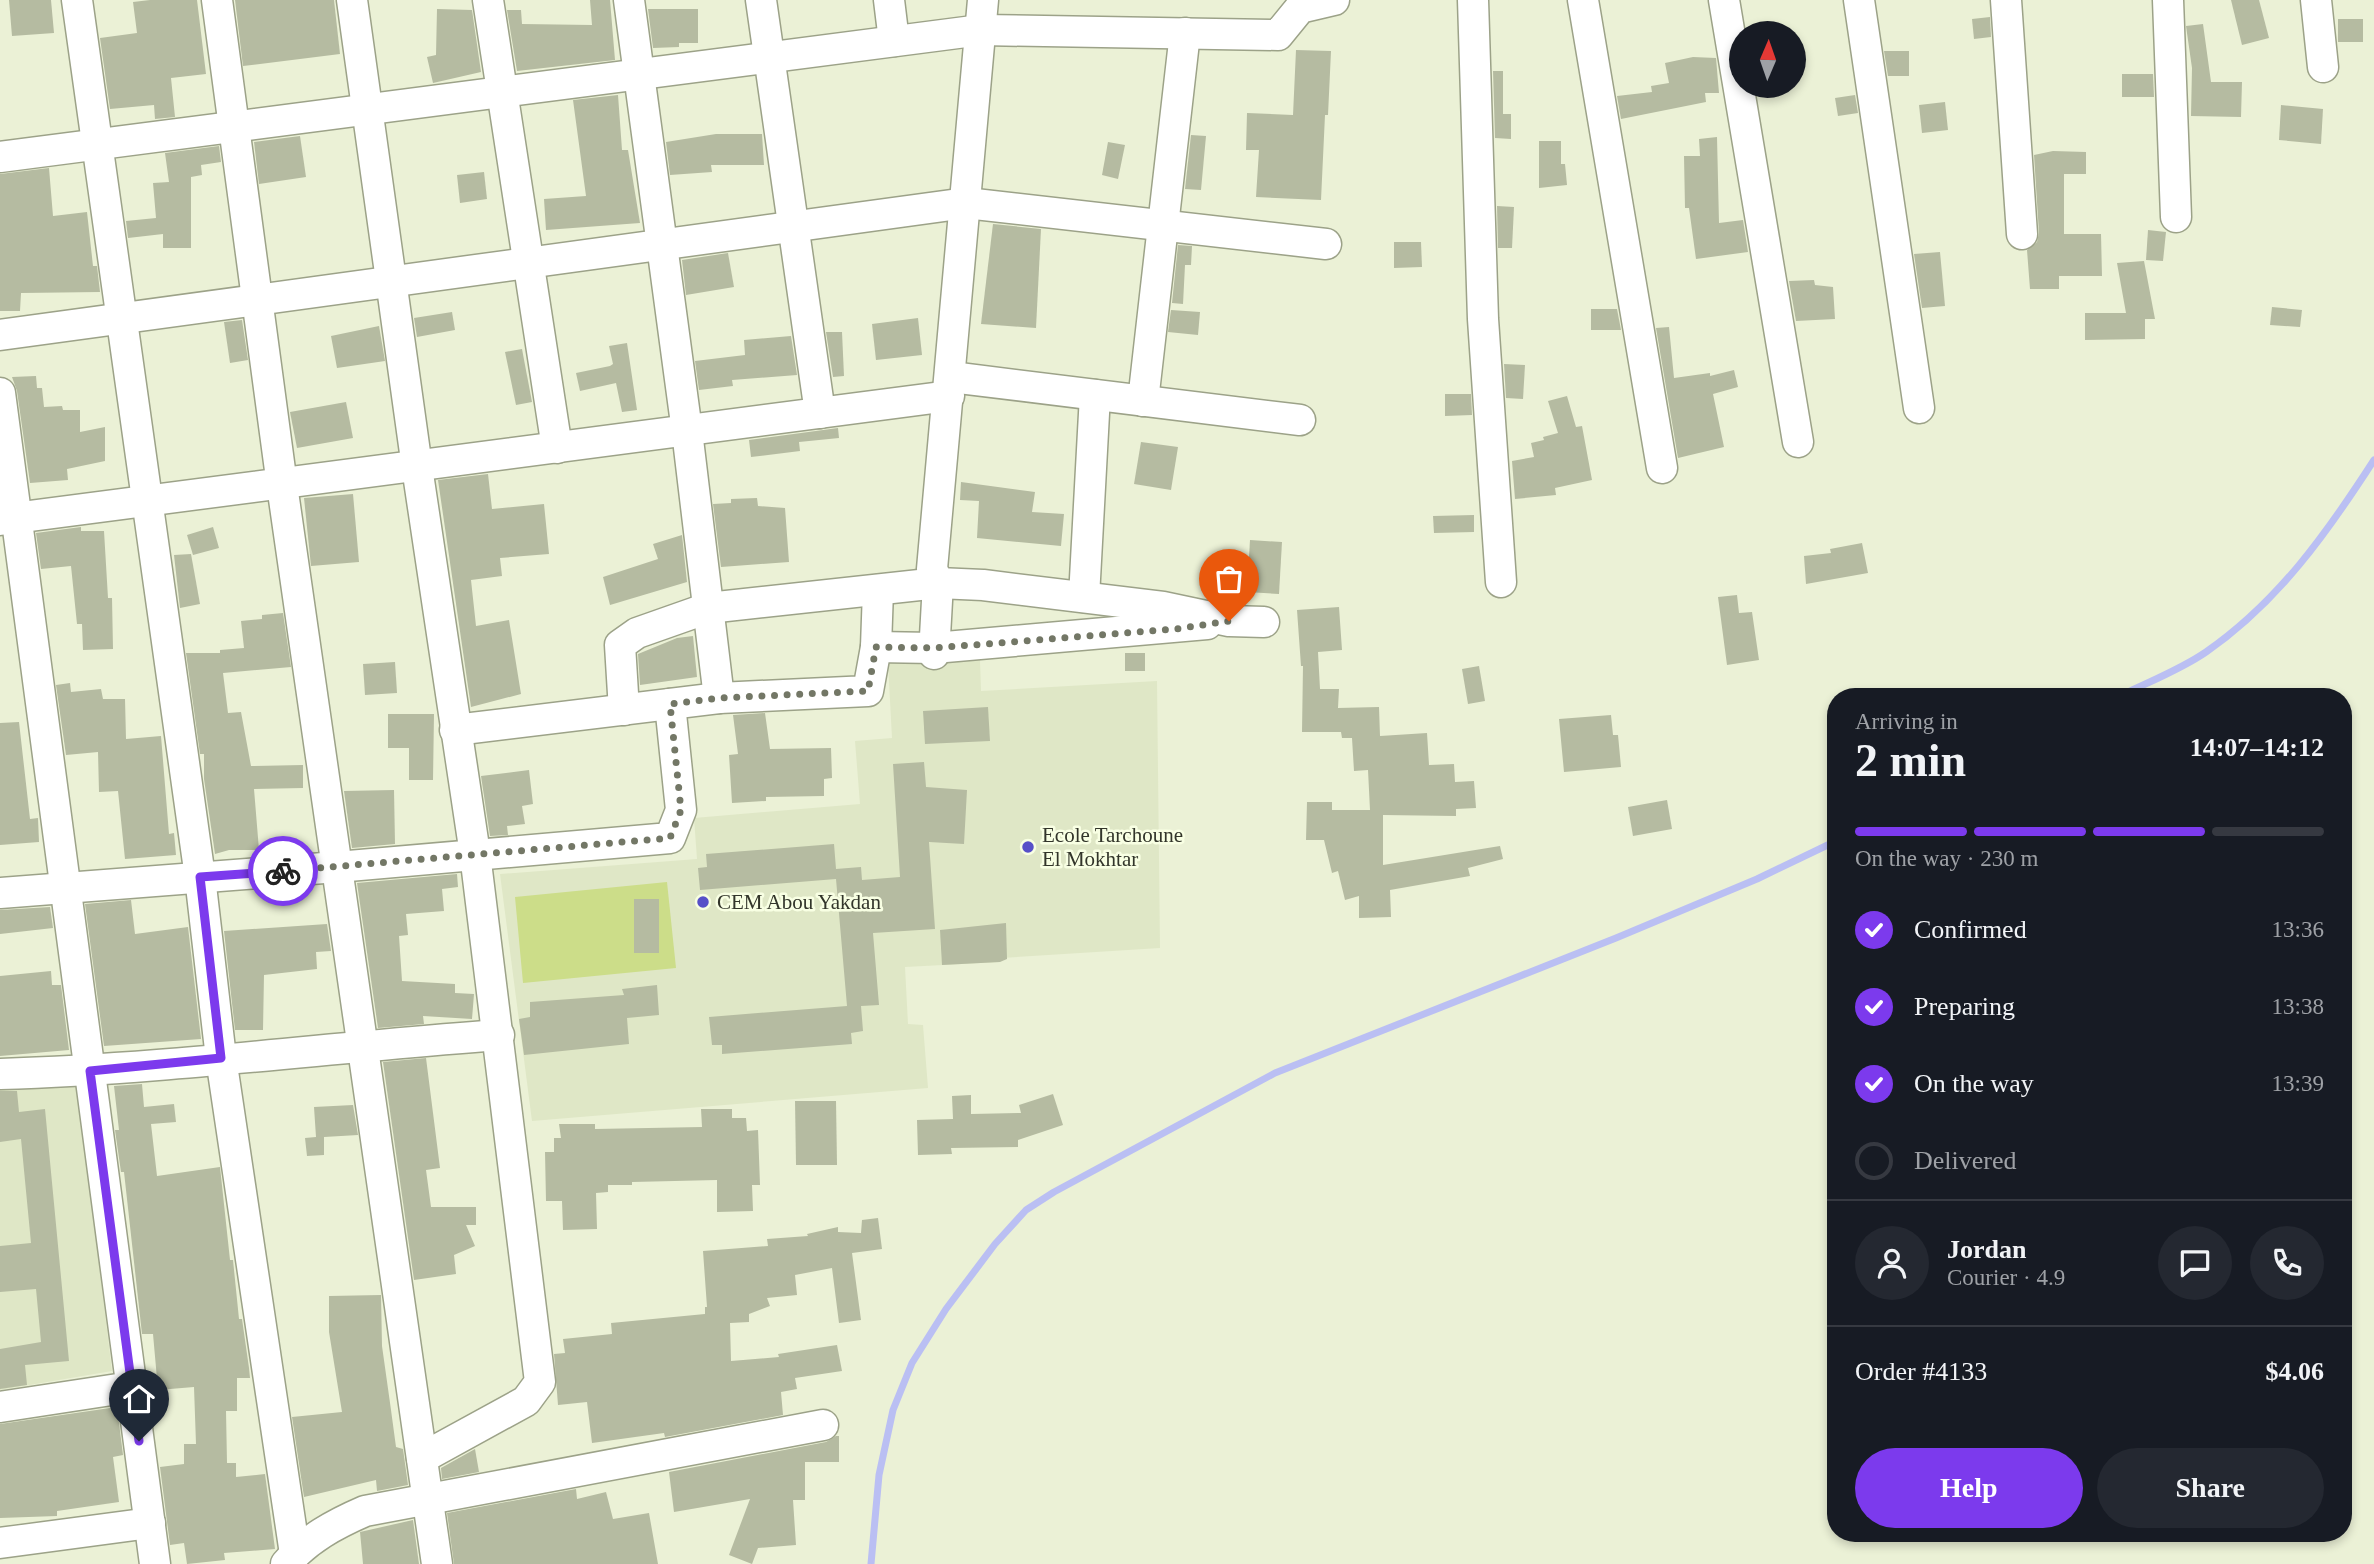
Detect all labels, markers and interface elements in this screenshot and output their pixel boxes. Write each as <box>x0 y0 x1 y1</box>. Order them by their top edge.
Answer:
north arrow <box>1729 21 1806 98</box>
map controls <box>1729 21 1806 98</box>
pin <box>1199 549 1259 621</box>
icon: bag <box>1210 560 1248 598</box>
text: Arriving in <box>1855 709 1958 734</box>
text: 14:07–14:12 <box>2190 733 2324 762</box>
text: 2 min <box>1855 735 1966 786</box>
place label: Ecole Tarchoune El Mokhtar <box>1042 823 1183 871</box>
courier <box>248 836 318 906</box>
marker: Ecole Tarchoune El Mokhtar <box>1020 839 1036 855</box>
text: On the way · 230 m <box>1855 846 2038 871</box>
icon: bike <box>264 852 302 890</box>
place label: CEM Abou Yakdan <box>717 890 881 914</box>
marker: CEM Abou Yakdan <box>695 894 711 910</box>
icon: check <box>1855 911 1893 949</box>
text: Confirmed <box>1914 915 2027 944</box>
text: 13:36 <box>2272 917 2324 942</box>
icon: check <box>1855 988 1893 1026</box>
text: Preparing <box>1914 992 2015 1021</box>
text: 13:38 <box>2272 994 2324 1019</box>
icon: check <box>1855 1065 1893 1103</box>
text: On the way <box>1914 1069 2034 1098</box>
text: 13:39 <box>2272 1071 2324 1096</box>
text: Delivered <box>1914 1146 2017 1175</box>
button: person <box>1855 1226 1929 1300</box>
button: chat <box>2158 1226 2232 1300</box>
button: phone <box>2250 1226 2324 1300</box>
text: Jordan <box>1947 1235 2026 1264</box>
text: Courier · 4.9 <box>1947 1265 2065 1290</box>
text: Order #4133 <box>1855 1357 1987 1386</box>
text: $4.06 <box>2266 1357 2324 1386</box>
pin <box>109 1369 169 1441</box>
icon: home <box>120 1380 158 1418</box>
button: Help <box>1855 1448 2083 1528</box>
button: Share <box>2097 1448 2324 1528</box>

